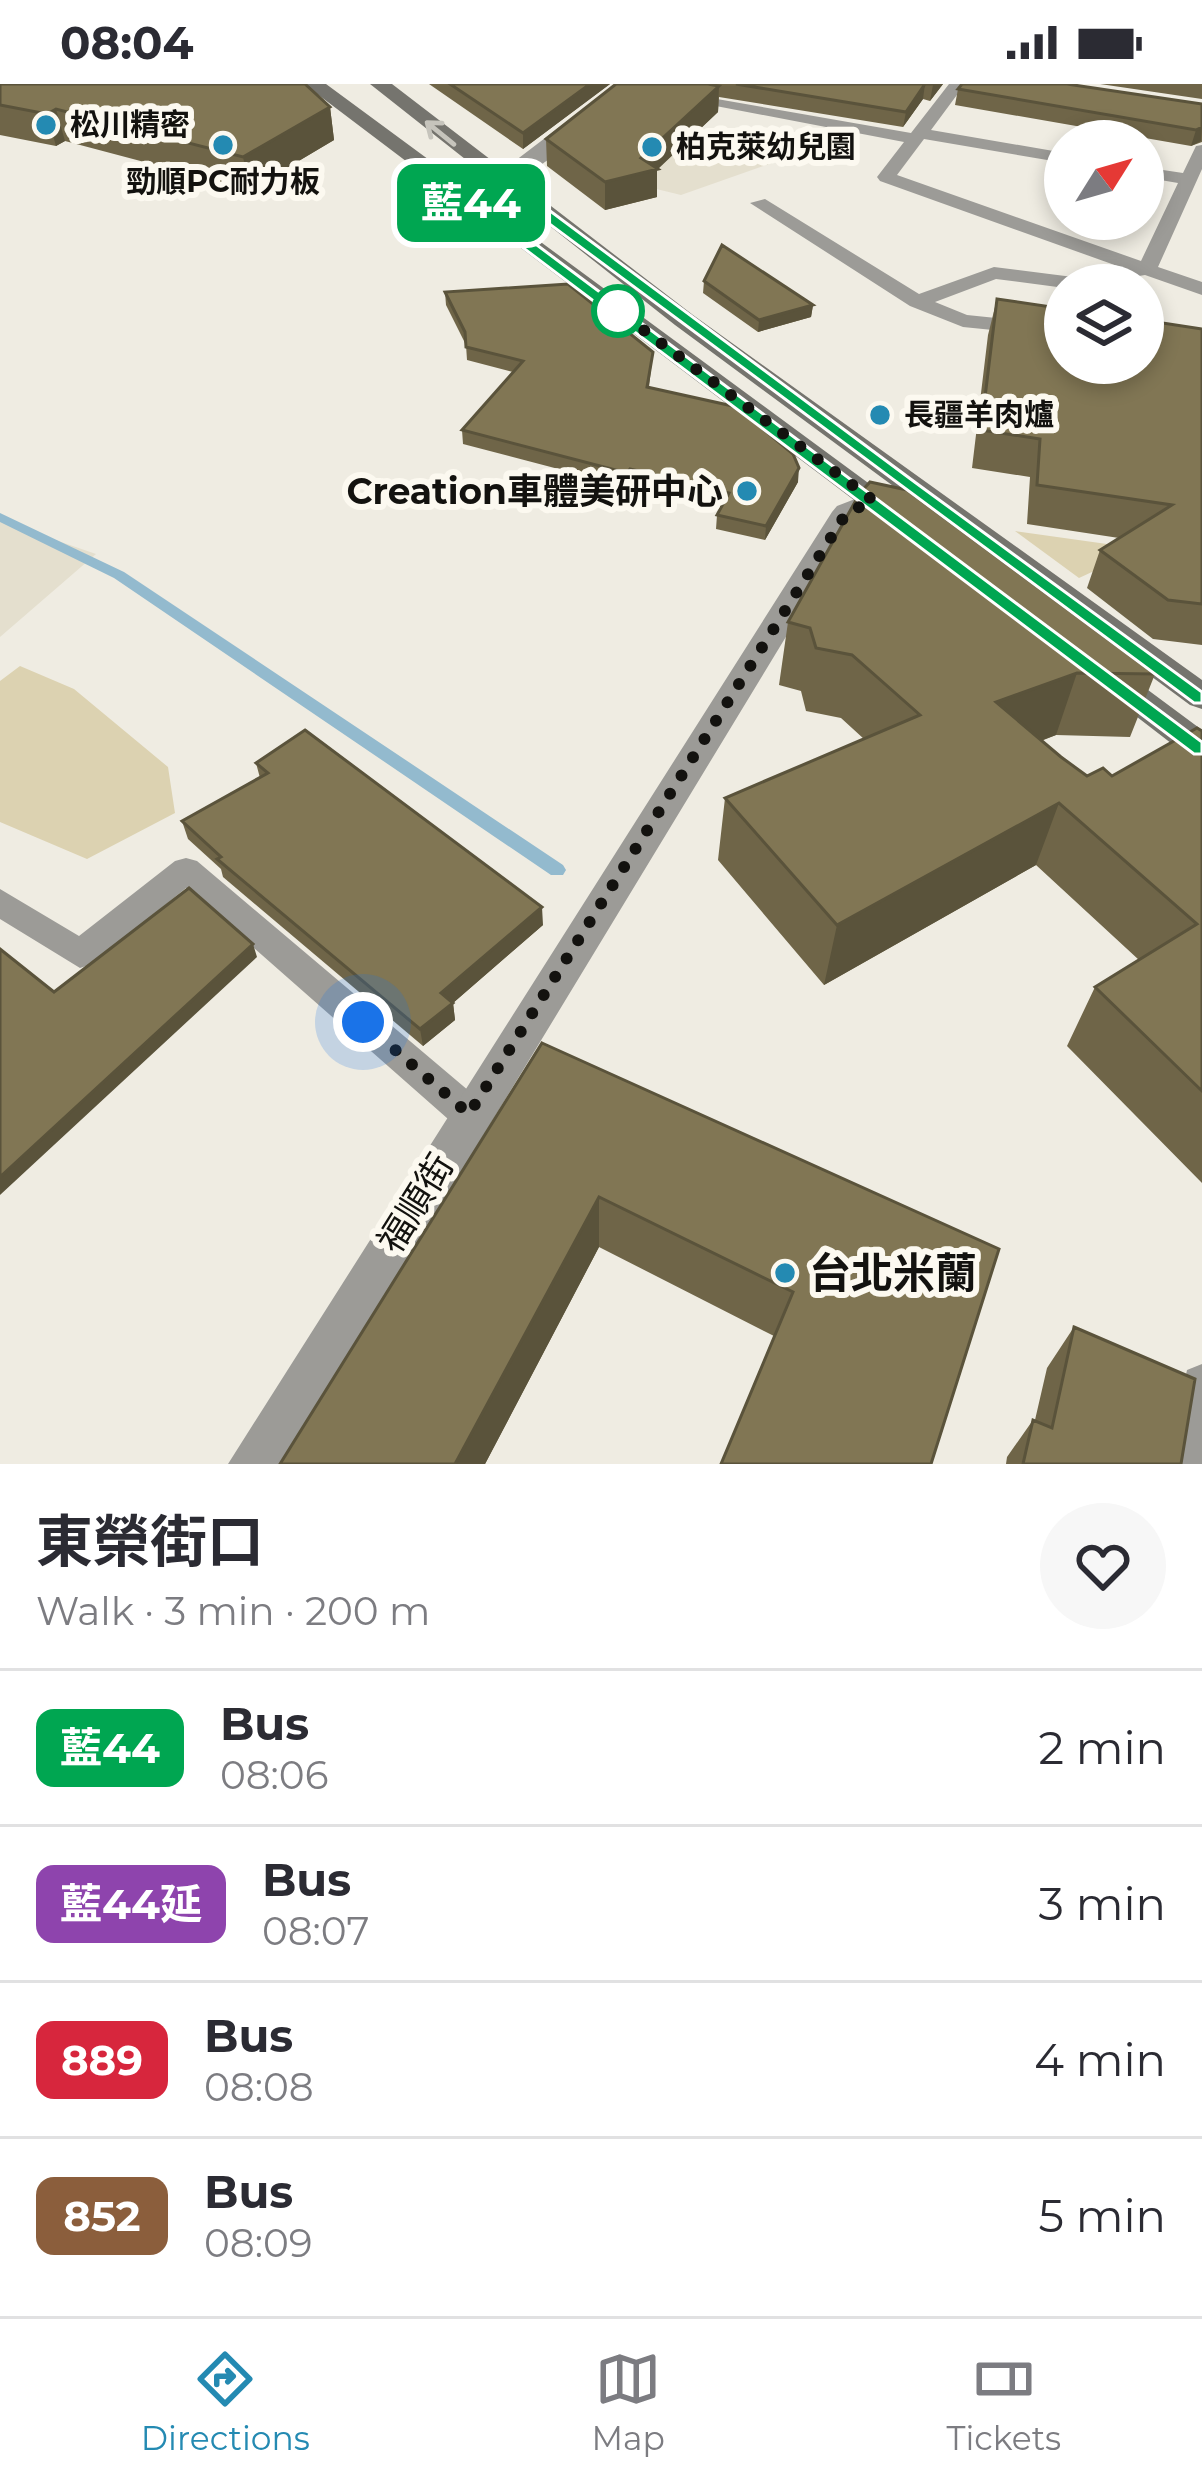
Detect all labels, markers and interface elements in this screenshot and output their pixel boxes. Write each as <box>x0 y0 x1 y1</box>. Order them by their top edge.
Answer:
text: 08:04 <box>60 15 194 70</box>
place label: 松川精密 <box>70 106 190 143</box>
marker: 松川精密 <box>33 112 59 138</box>
north arrow <box>1044 120 1164 240</box>
map controls <box>1044 120 1164 384</box>
one-way arrow <box>425 121 457 147</box>
place label: 柏克萊幼兒園 <box>676 128 856 165</box>
marker: 勁順PC耐力板 <box>210 132 236 158</box>
marker: 柏克萊幼兒園 <box>639 134 665 160</box>
place label: 勁順PC耐力板 <box>126 163 320 200</box>
line badge: 藍44 <box>402 164 540 242</box>
text: 藍44 <box>421 177 521 229</box>
button: layers <box>1044 264 1164 384</box>
unlabelled marker <box>593 286 643 336</box>
place label: 長疆羊肉爐 <box>904 396 1054 433</box>
marker: 長疆羊肉爐 <box>867 402 893 428</box>
place label: Creation車體美研中心 <box>346 469 723 513</box>
marker: Creation車體美研中心 <box>734 478 760 504</box>
your location <box>333 992 393 1052</box>
street label: 福順街 <box>368 1146 462 1260</box>
place label: 台北米蘭 <box>809 1247 977 1299</box>
marker: 台北米蘭 <box>772 1260 798 1286</box>
button: heart <box>1040 1503 1166 1629</box>
text: 東榮街口 <box>36 1507 264 1576</box>
text: Walk · 3 min · 200 m <box>36 1587 430 1635</box>
text: Bus <box>220 1696 309 1751</box>
text: 2 min <box>1038 1720 1166 1775</box>
text: 藍44 <box>60 1722 160 1774</box>
text: 08:06 <box>220 1751 328 1799</box>
text: Bus <box>262 1852 351 1907</box>
text: 3 min <box>1039 1876 1166 1931</box>
text: 藍44延 <box>60 1878 202 1930</box>
text: 08:07 <box>262 1907 369 1955</box>
text: Bus <box>204 2008 293 2063</box>
text: 4 min <box>1034 2032 1166 2087</box>
text: 889 <box>61 2034 143 2086</box>
text: 08:08 <box>204 2063 314 2111</box>
text: Bus <box>204 2164 293 2219</box>
text: 5 min <box>1038 2188 1166 2243</box>
text: 852 <box>63 2190 141 2242</box>
text: 08:09 <box>204 2219 313 2267</box>
tab: Directions <box>141 2346 310 2458</box>
tab: Map <box>592 2346 665 2458</box>
tab: Tickets <box>947 2346 1061 2458</box>

